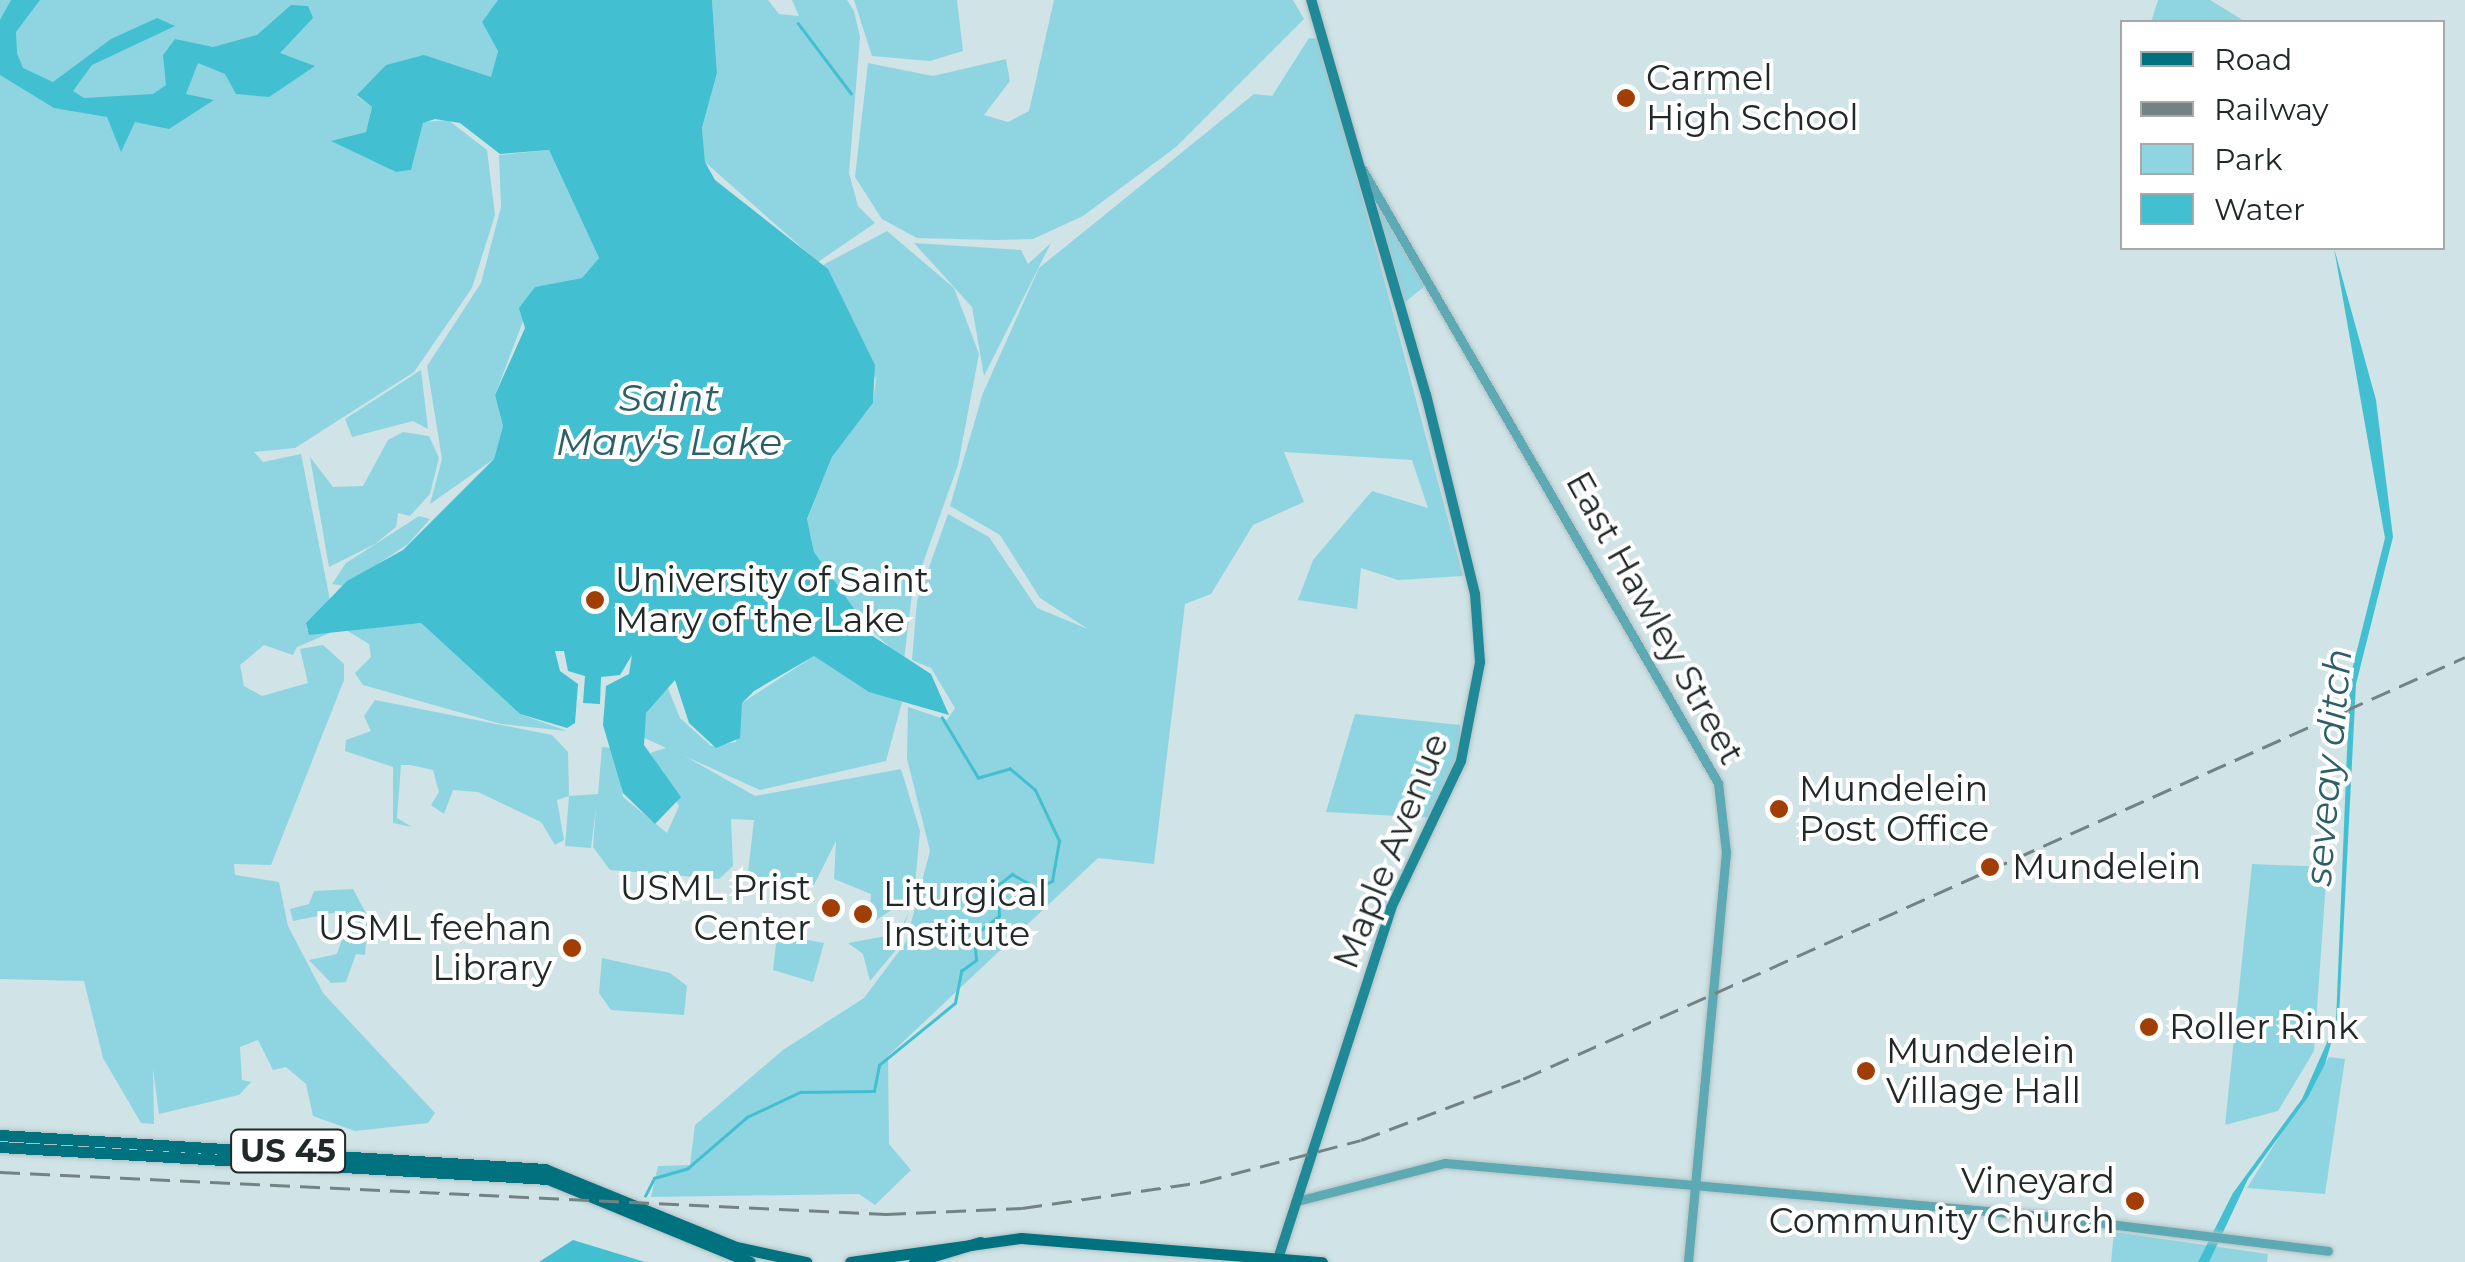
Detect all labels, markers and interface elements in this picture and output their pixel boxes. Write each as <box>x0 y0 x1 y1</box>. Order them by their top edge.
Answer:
legend <box>2120 20 2445 250</box>
text: Road <box>2214 41 2292 78</box>
place label: Carmel High School <box>1646 57 1859 139</box>
marker: Carmel High School <box>1615 87 1637 109</box>
text: Railway <box>2214 91 2329 128</box>
text: Park <box>2214 141 2283 178</box>
text: Water <box>2214 191 2305 228</box>
water label: Saint Mary's Lake <box>556 375 782 464</box>
street label: East Hawley Street <box>1557 464 1753 772</box>
place label: University of Saint Mary of the Lake <box>615 559 929 641</box>
marker: University of Saint Mary of the Lake <box>584 589 606 611</box>
water label: seveay ditch <box>2295 647 2361 887</box>
street label: Maple Avenue <box>1325 727 1457 975</box>
place label: Mundelein Post Office <box>1799 768 1989 850</box>
marker: Mundelein Post Office <box>1768 798 1790 820</box>
place label: Mundelein <box>2012 846 2201 888</box>
marker: Mundelein <box>1977 854 2003 880</box>
place label: USML Prist Center <box>620 867 811 949</box>
place label: Liturgical Institute <box>883 873 1047 955</box>
marker: USML Prist Center <box>820 897 842 919</box>
marker: Liturgical Institute <box>852 903 874 925</box>
place label: USML feehan Library <box>318 907 552 989</box>
marker: USML feehan Library <box>561 937 583 959</box>
place label: Roller Rink <box>2169 1006 2359 1048</box>
marker: Roller Rink <box>2138 1016 2160 1038</box>
place label: Mundelein Village Hall <box>1886 1030 2081 1112</box>
marker: Mundelein Village Hall <box>1855 1060 1877 1082</box>
road number: US 45 <box>228 1124 348 1178</box>
place label: Vineyard Community Church <box>1769 1160 2115 1242</box>
marker: Vineyard Community Church <box>2124 1190 2146 1212</box>

